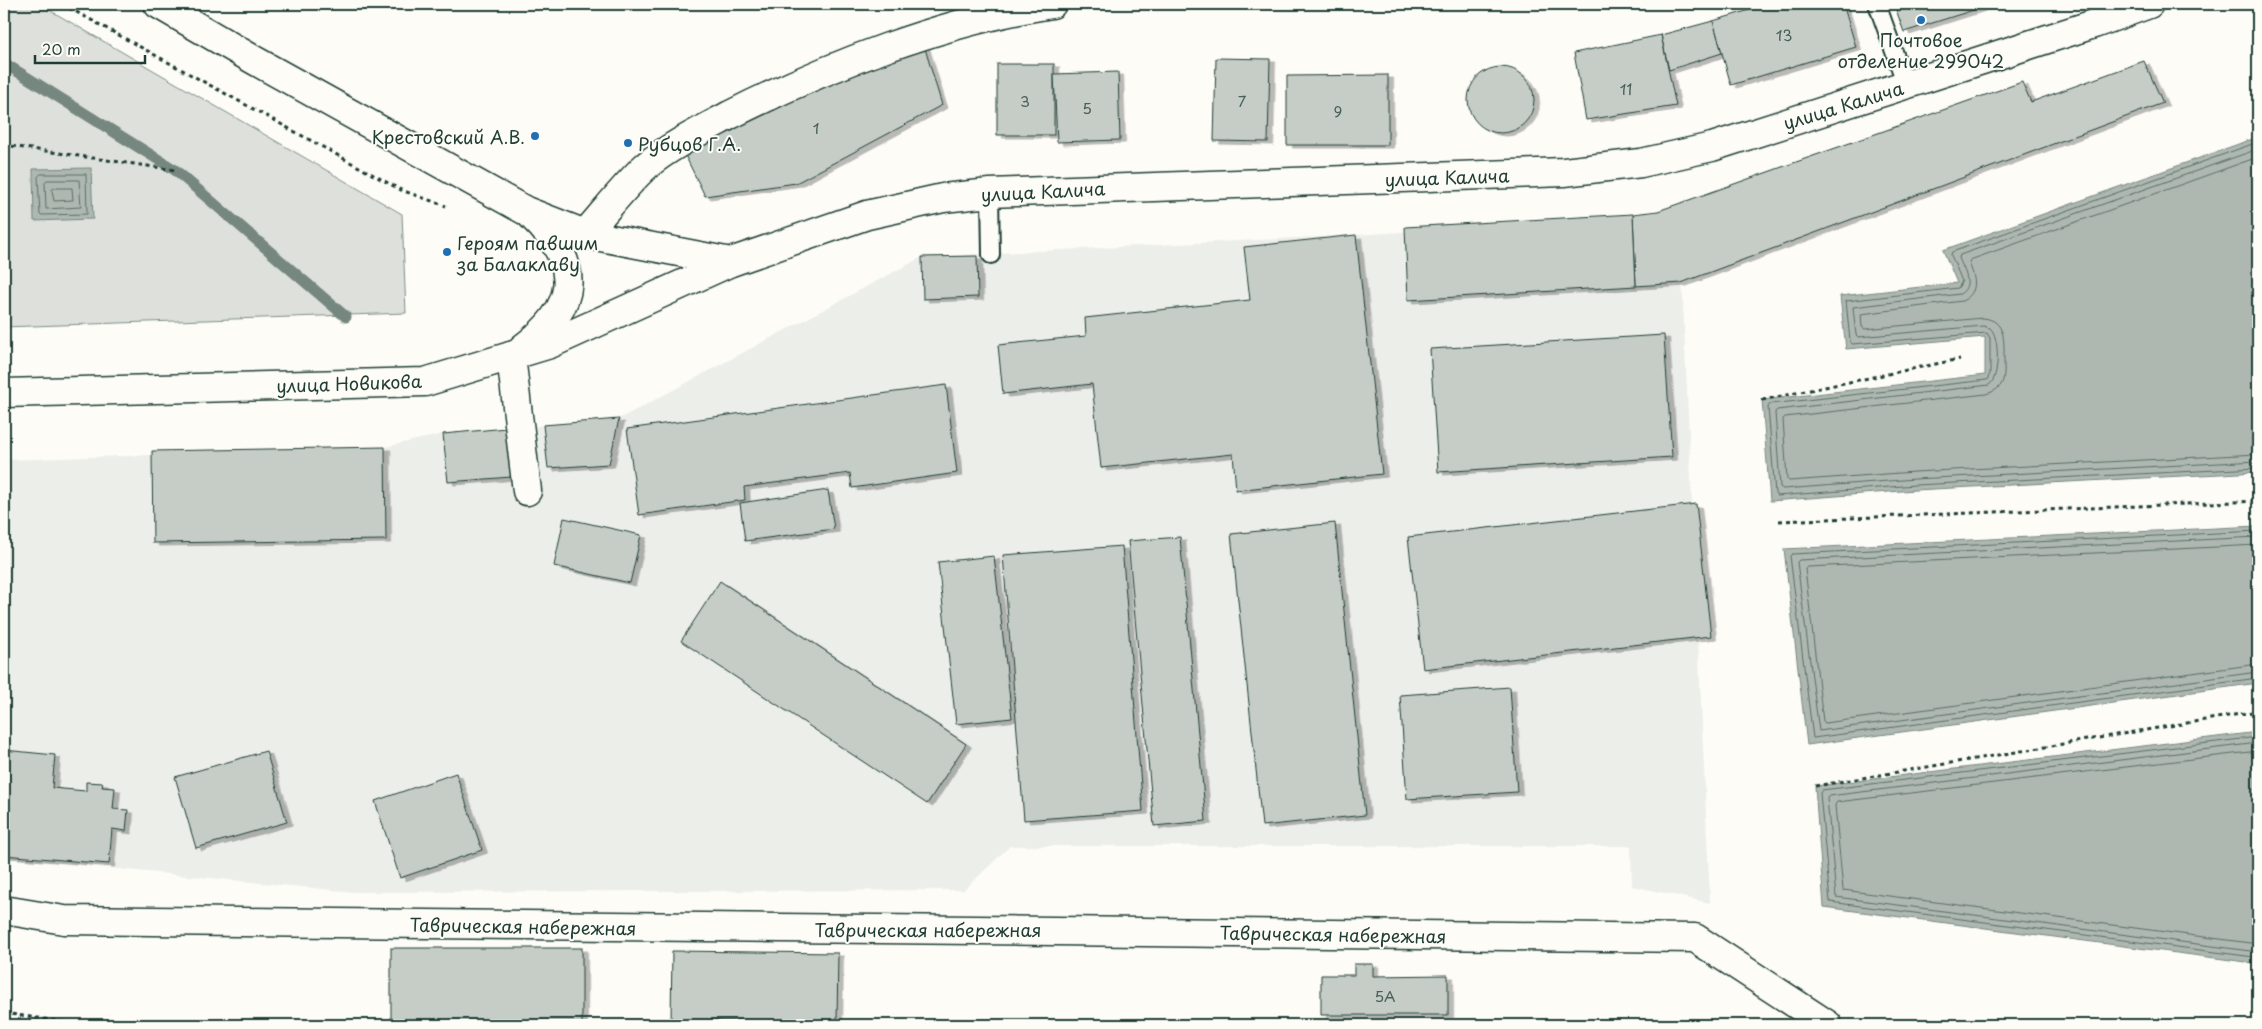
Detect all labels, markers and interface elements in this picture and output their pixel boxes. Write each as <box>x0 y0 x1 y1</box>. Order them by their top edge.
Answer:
marker: Почтовое отделение 299042 <box>1915 14 1927 26</box>
house number: 13 <box>1776 23 1792 46</box>
place label: Почтовое отделение 299042 <box>1838 26 2004 74</box>
scale bar <box>35 32 145 64</box>
text: 20 m <box>42 37 81 60</box>
street label: улица Калича <box>1780 74 1907 136</box>
house number: 11 <box>1620 77 1632 100</box>
house number: 3 <box>1020 89 1030 112</box>
house number: 7 <box>1238 89 1247 112</box>
house number: 5 <box>1082 96 1092 119</box>
house number: 9 <box>1334 99 1342 122</box>
house number: 1 <box>813 116 819 139</box>
place label: Крестовский А.В. <box>372 123 525 150</box>
marker: Крестовский А.В. <box>529 130 541 142</box>
place label: Рубцов Г.А. <box>638 130 741 157</box>
marker: Рубцов Г.А. <box>622 137 634 149</box>
street label: улица Калича <box>1384 161 1510 193</box>
street label: улица Калича <box>980 174 1107 208</box>
place label: Героям павшим за Балаклаву <box>456 229 598 277</box>
marker: Героям павшим за Балаклаву <box>441 246 453 258</box>
street label: улица Новикова <box>276 367 423 399</box>
street label: Таврическая набережная <box>409 911 637 941</box>
street label: Таврическая набережная <box>815 916 1041 943</box>
street label: Таврическая набережная <box>1219 919 1447 949</box>
house number: 5А <box>1374 984 1396 1007</box>

